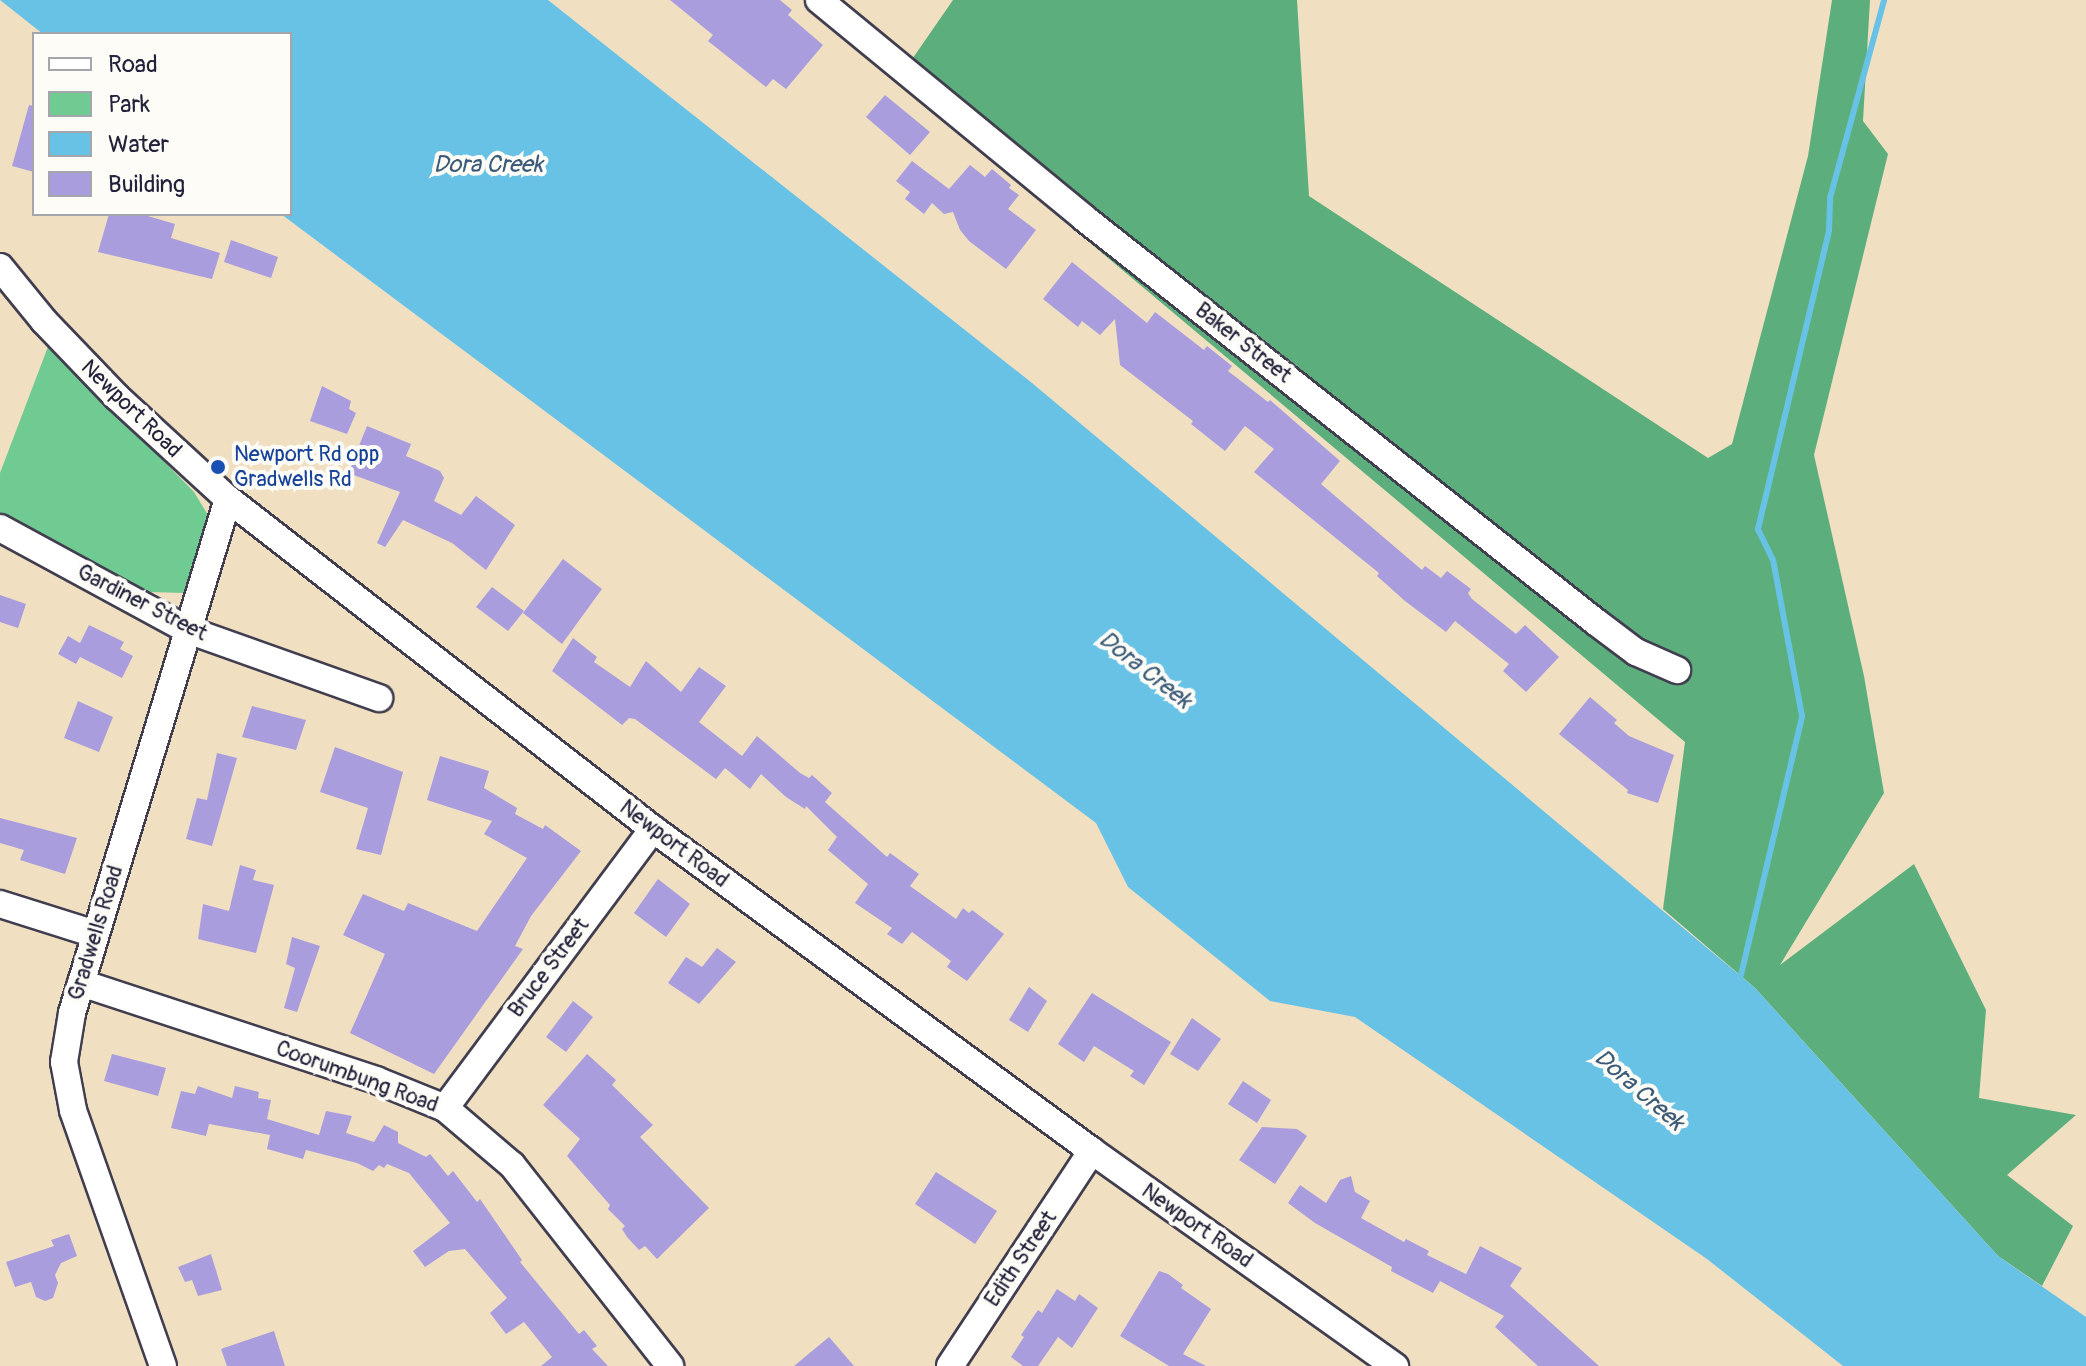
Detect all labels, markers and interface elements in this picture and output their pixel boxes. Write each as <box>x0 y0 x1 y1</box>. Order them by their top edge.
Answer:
legend <box>32 32 292 216</box>
text: Road <box>108 50 158 79</box>
text: Park <box>108 90 150 119</box>
text: Water <box>108 130 169 159</box>
water label: Dora Creek <box>433 151 543 179</box>
text: Building <box>108 170 185 199</box>
street label: Baker Street <box>1190 297 1296 389</box>
street label: Newport Road <box>75 354 187 464</box>
place label: Newport Rd opp Gradwells Rd <box>234 441 379 492</box>
marker: Newport Rd opp Gradwells Rd <box>209 458 227 476</box>
street label: Gardiner Street <box>73 559 211 647</box>
water label: Dora Creek <box>1093 625 1197 715</box>
street label: Newport Road <box>614 794 734 894</box>
street label: Gradwells Road <box>63 862 129 1004</box>
street label: Bruce Street <box>503 913 595 1023</box>
street label: Coorumbung Road <box>272 1035 442 1119</box>
water label: Dora Creek <box>1588 1043 1690 1137</box>
street label: Newport Road <box>1136 1178 1258 1274</box>
street label: Edith Street <box>979 1206 1063 1312</box>

